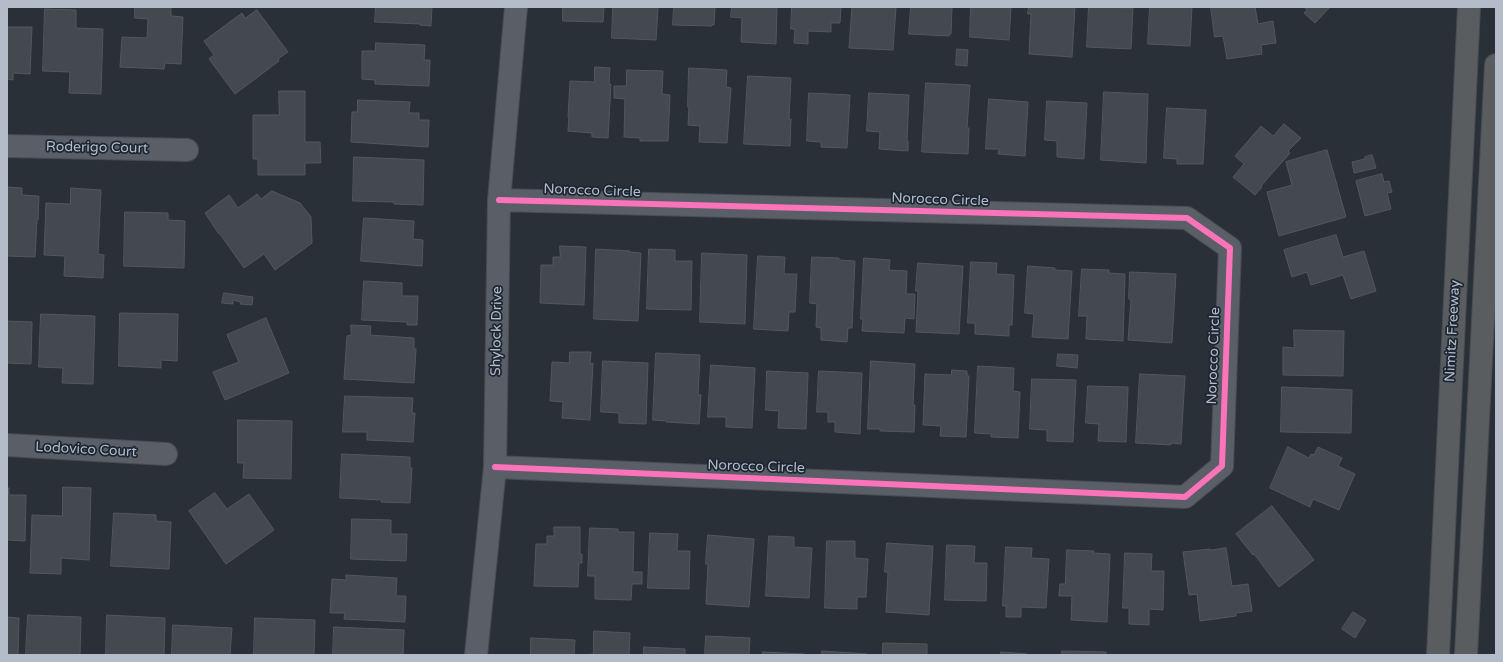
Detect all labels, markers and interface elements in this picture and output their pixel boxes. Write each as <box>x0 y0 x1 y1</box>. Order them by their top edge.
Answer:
street label: Roderigo Court <box>46 139 148 157</box>
street label: Norocco Circle <box>543 181 641 201</box>
street label: Norocco Circle <box>891 190 989 210</box>
street label: Nimitz Freeway <box>1442 280 1464 382</box>
street label: Shylock Drive <box>488 286 506 376</box>
street label: Norocco Circle <box>1204 307 1224 405</box>
street label: Lodovico Court <box>35 439 137 461</box>
street label: Norocco Circle <box>707 457 805 477</box>

